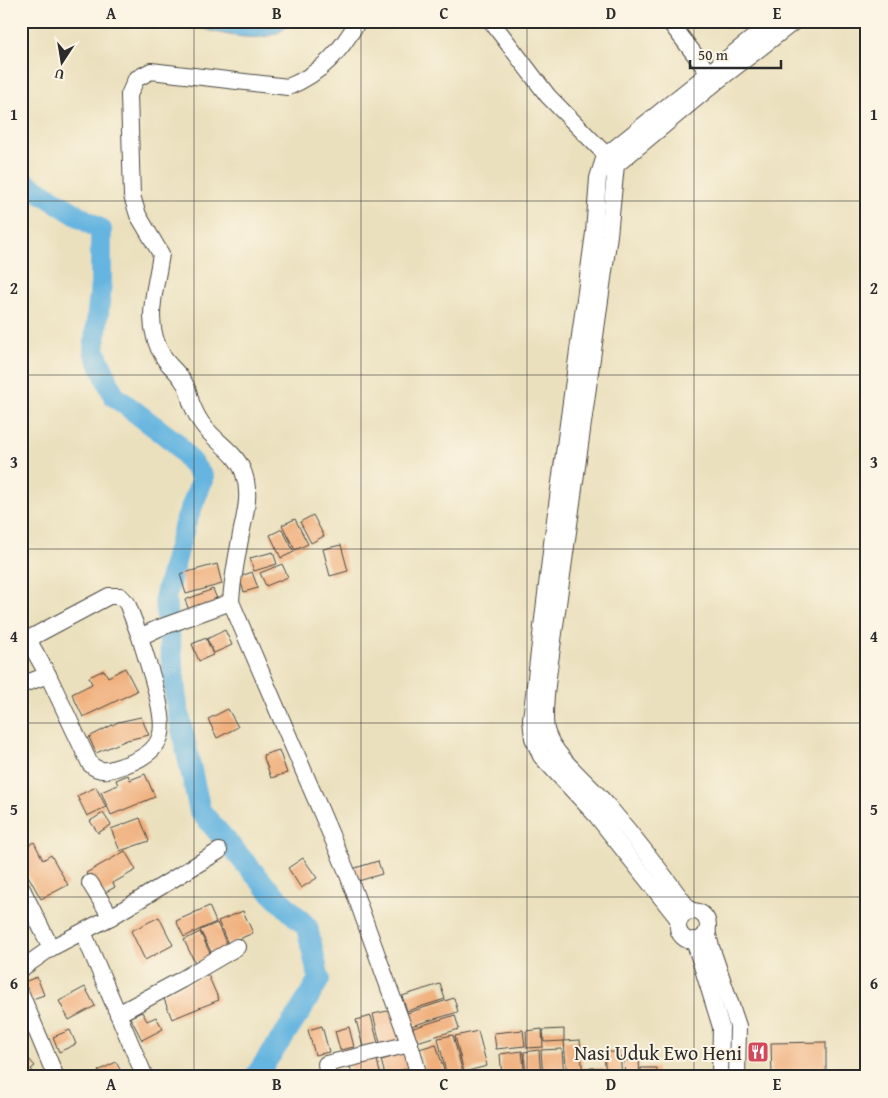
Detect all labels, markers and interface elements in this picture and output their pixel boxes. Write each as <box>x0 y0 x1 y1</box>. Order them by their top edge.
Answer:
text: A <box>106 1 117 25</box>
text: B <box>272 1 282 25</box>
text: C <box>439 1 449 25</box>
text: D <box>606 1 616 25</box>
text: E <box>773 1 782 25</box>
north arrow <box>38 38 88 88</box>
scale bar <box>690 38 782 70</box>
text: 50 m <box>698 44 729 65</box>
text: U <box>52 64 66 85</box>
text: 1 <box>10 102 18 126</box>
text: 1 <box>870 102 878 126</box>
text: 2 <box>10 276 18 300</box>
text: 2 <box>870 276 878 300</box>
text: 3 <box>10 450 18 474</box>
text: 3 <box>870 450 878 474</box>
text: 4 <box>10 624 18 648</box>
text: 4 <box>870 624 878 648</box>
text: 5 <box>10 797 18 821</box>
text: 5 <box>870 797 878 821</box>
text: 6 <box>10 971 18 995</box>
text: 6 <box>870 971 878 995</box>
place label: Nasi Uduk Ewo Heni <box>574 1038 742 1067</box>
restaurant icon: Nasi Uduk Ewo Heni <box>746 1040 770 1064</box>
text: A <box>106 1072 117 1096</box>
text: B <box>272 1072 282 1096</box>
text: C <box>439 1072 449 1096</box>
text: D <box>606 1072 616 1096</box>
text: E <box>773 1072 782 1096</box>

